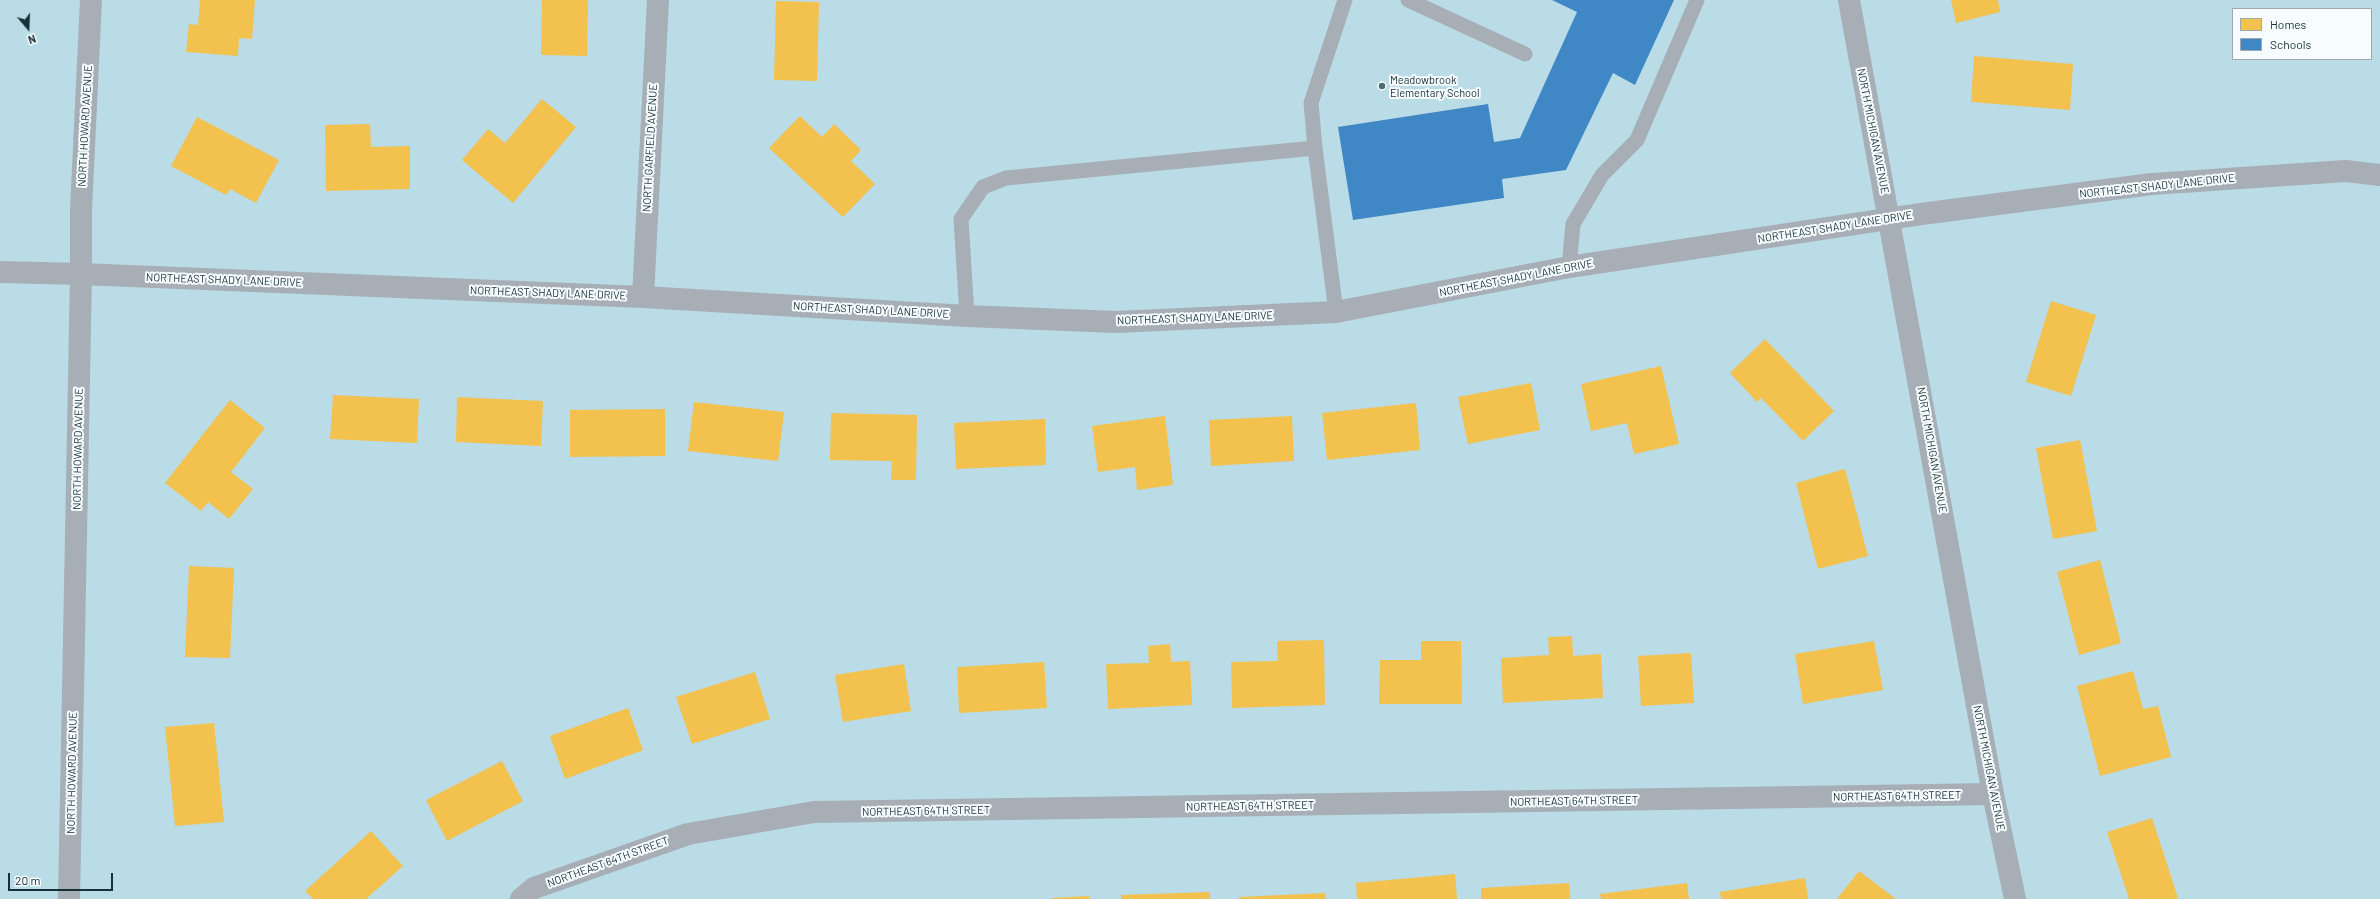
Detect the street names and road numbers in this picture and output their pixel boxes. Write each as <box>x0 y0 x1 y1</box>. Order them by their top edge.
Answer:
street label: NORTH HOWARD AVENUE <box>75 65 95 187</box>
street label: NORTH MICHIGAN AVENUE <box>1854 67 1892 195</box>
street label: NORTH GARFIELD AVENUE <box>640 84 660 212</box>
street label: NORTHEAST SHADY LANE DRIVE <box>2079 171 2235 201</box>
street label: NORTHEAST SHADY LANE DRIVE <box>1757 208 1913 246</box>
street label: NORTHEAST SHADY LANE DRIVE <box>1438 257 1594 299</box>
street label: NORTHEAST SHADY LANE DRIVE <box>146 271 302 289</box>
street label: NORTHEAST SHADY LANE DRIVE <box>470 284 626 302</box>
street label: NORTHEAST SHADY LANE DRIVE <box>793 299 949 321</box>
street label: NORTHEAST SHADY LANE DRIVE <box>1117 309 1273 327</box>
street label: NORTH MICHIGAN AVENUE <box>1914 386 1950 514</box>
street label: NORTH HOWARD AVENUE <box>70 388 86 510</box>
street label: NORTH MICHIGAN AVENUE <box>1970 704 2008 832</box>
street label: NORTH HOWARD AVENUE <box>64 712 80 834</box>
street label: NORTHEAST 64TH STREET <box>1833 788 1961 804</box>
street label: NORTHEAST 64TH STREET <box>1510 793 1638 809</box>
street label: NORTHEAST 64TH STREET <box>1186 798 1314 814</box>
street label: NORTHEAST 64TH STREET <box>862 803 990 819</box>
street label: NORTHEAST 64TH STREET <box>546 834 670 890</box>

